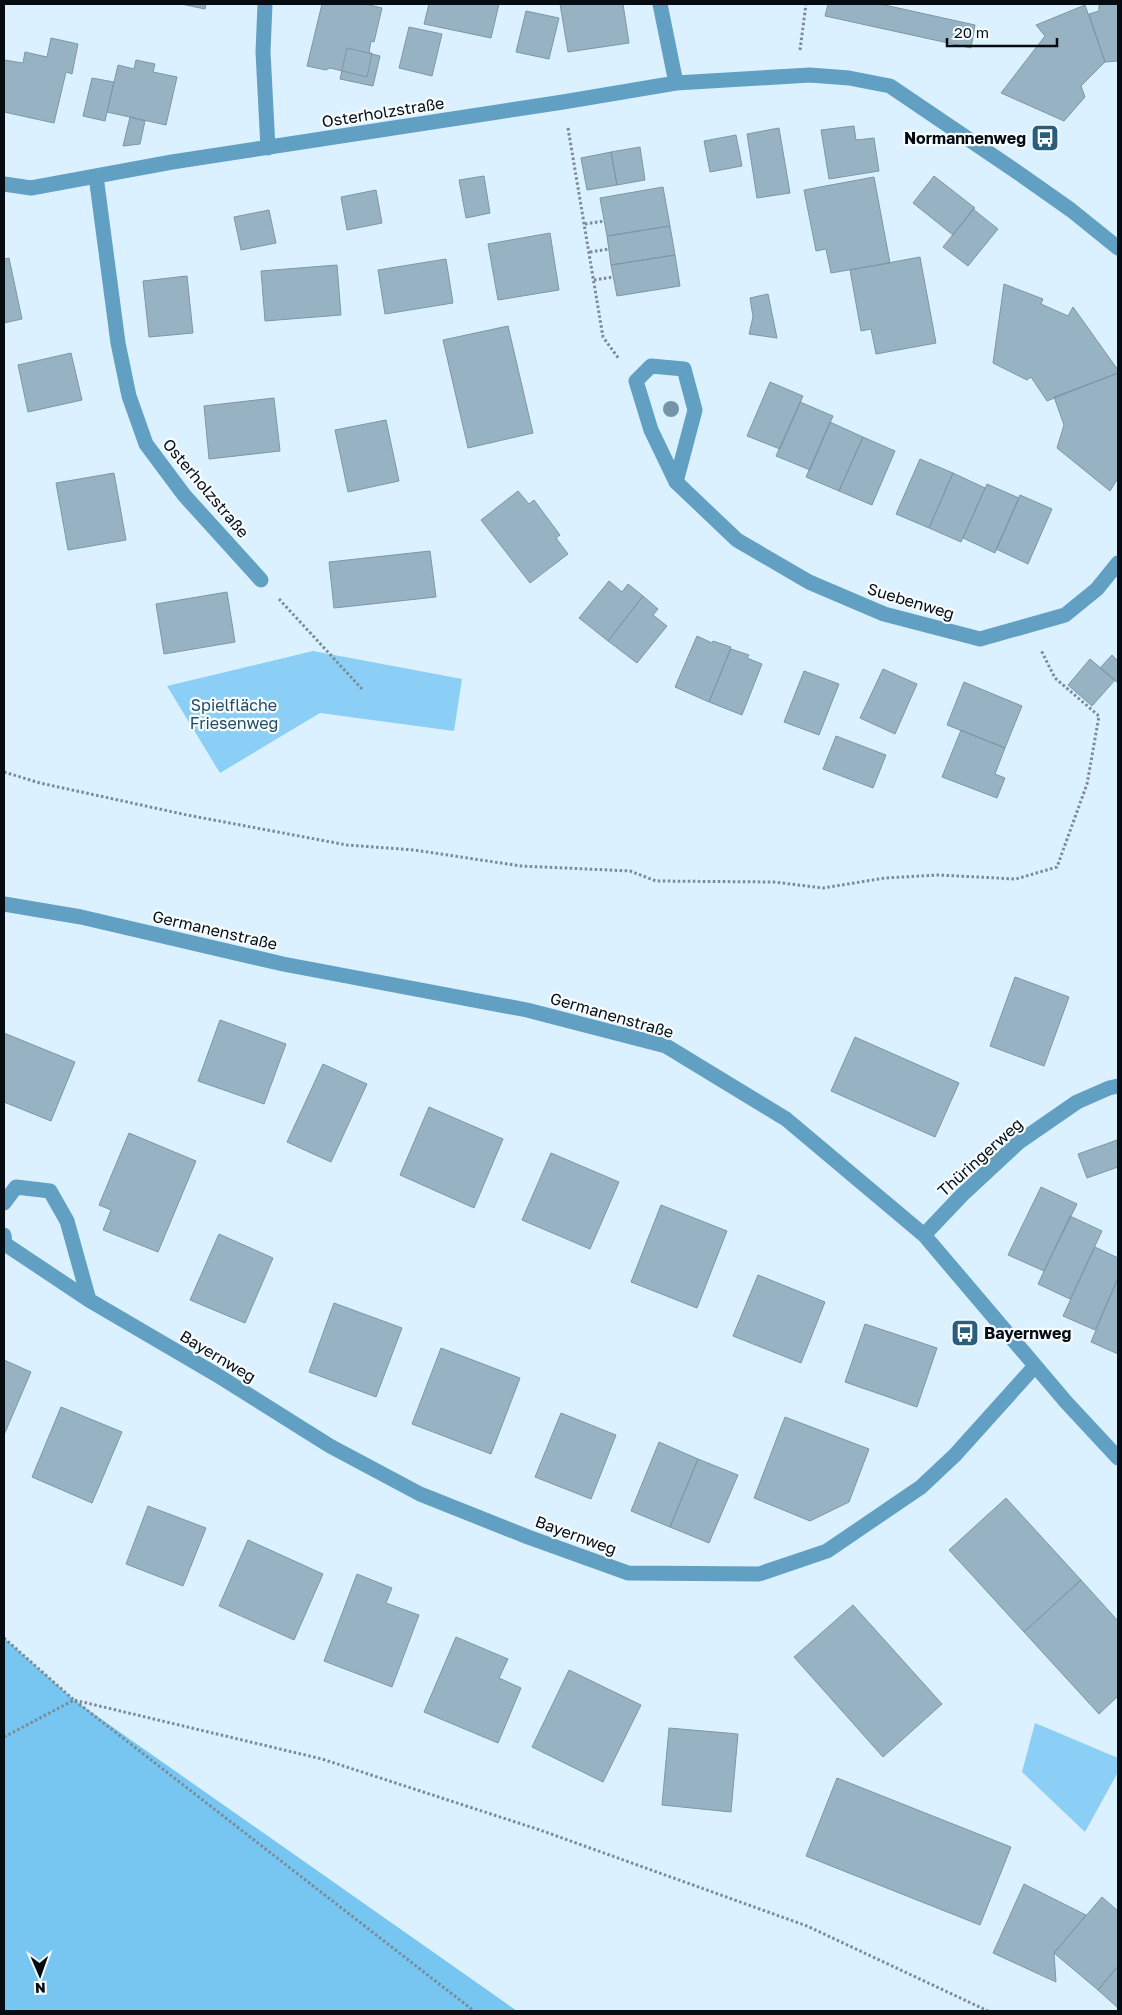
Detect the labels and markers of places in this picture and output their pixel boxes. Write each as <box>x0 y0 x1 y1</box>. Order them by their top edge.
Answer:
bus stop icon: Normannenweg <box>1030 123 1060 153</box>
place label: Normannenweg <box>904 128 1026 148</box>
bus stop icon: Bayernweg <box>950 1318 980 1348</box>
place label: Bayernweg <box>984 1323 1071 1343</box>

